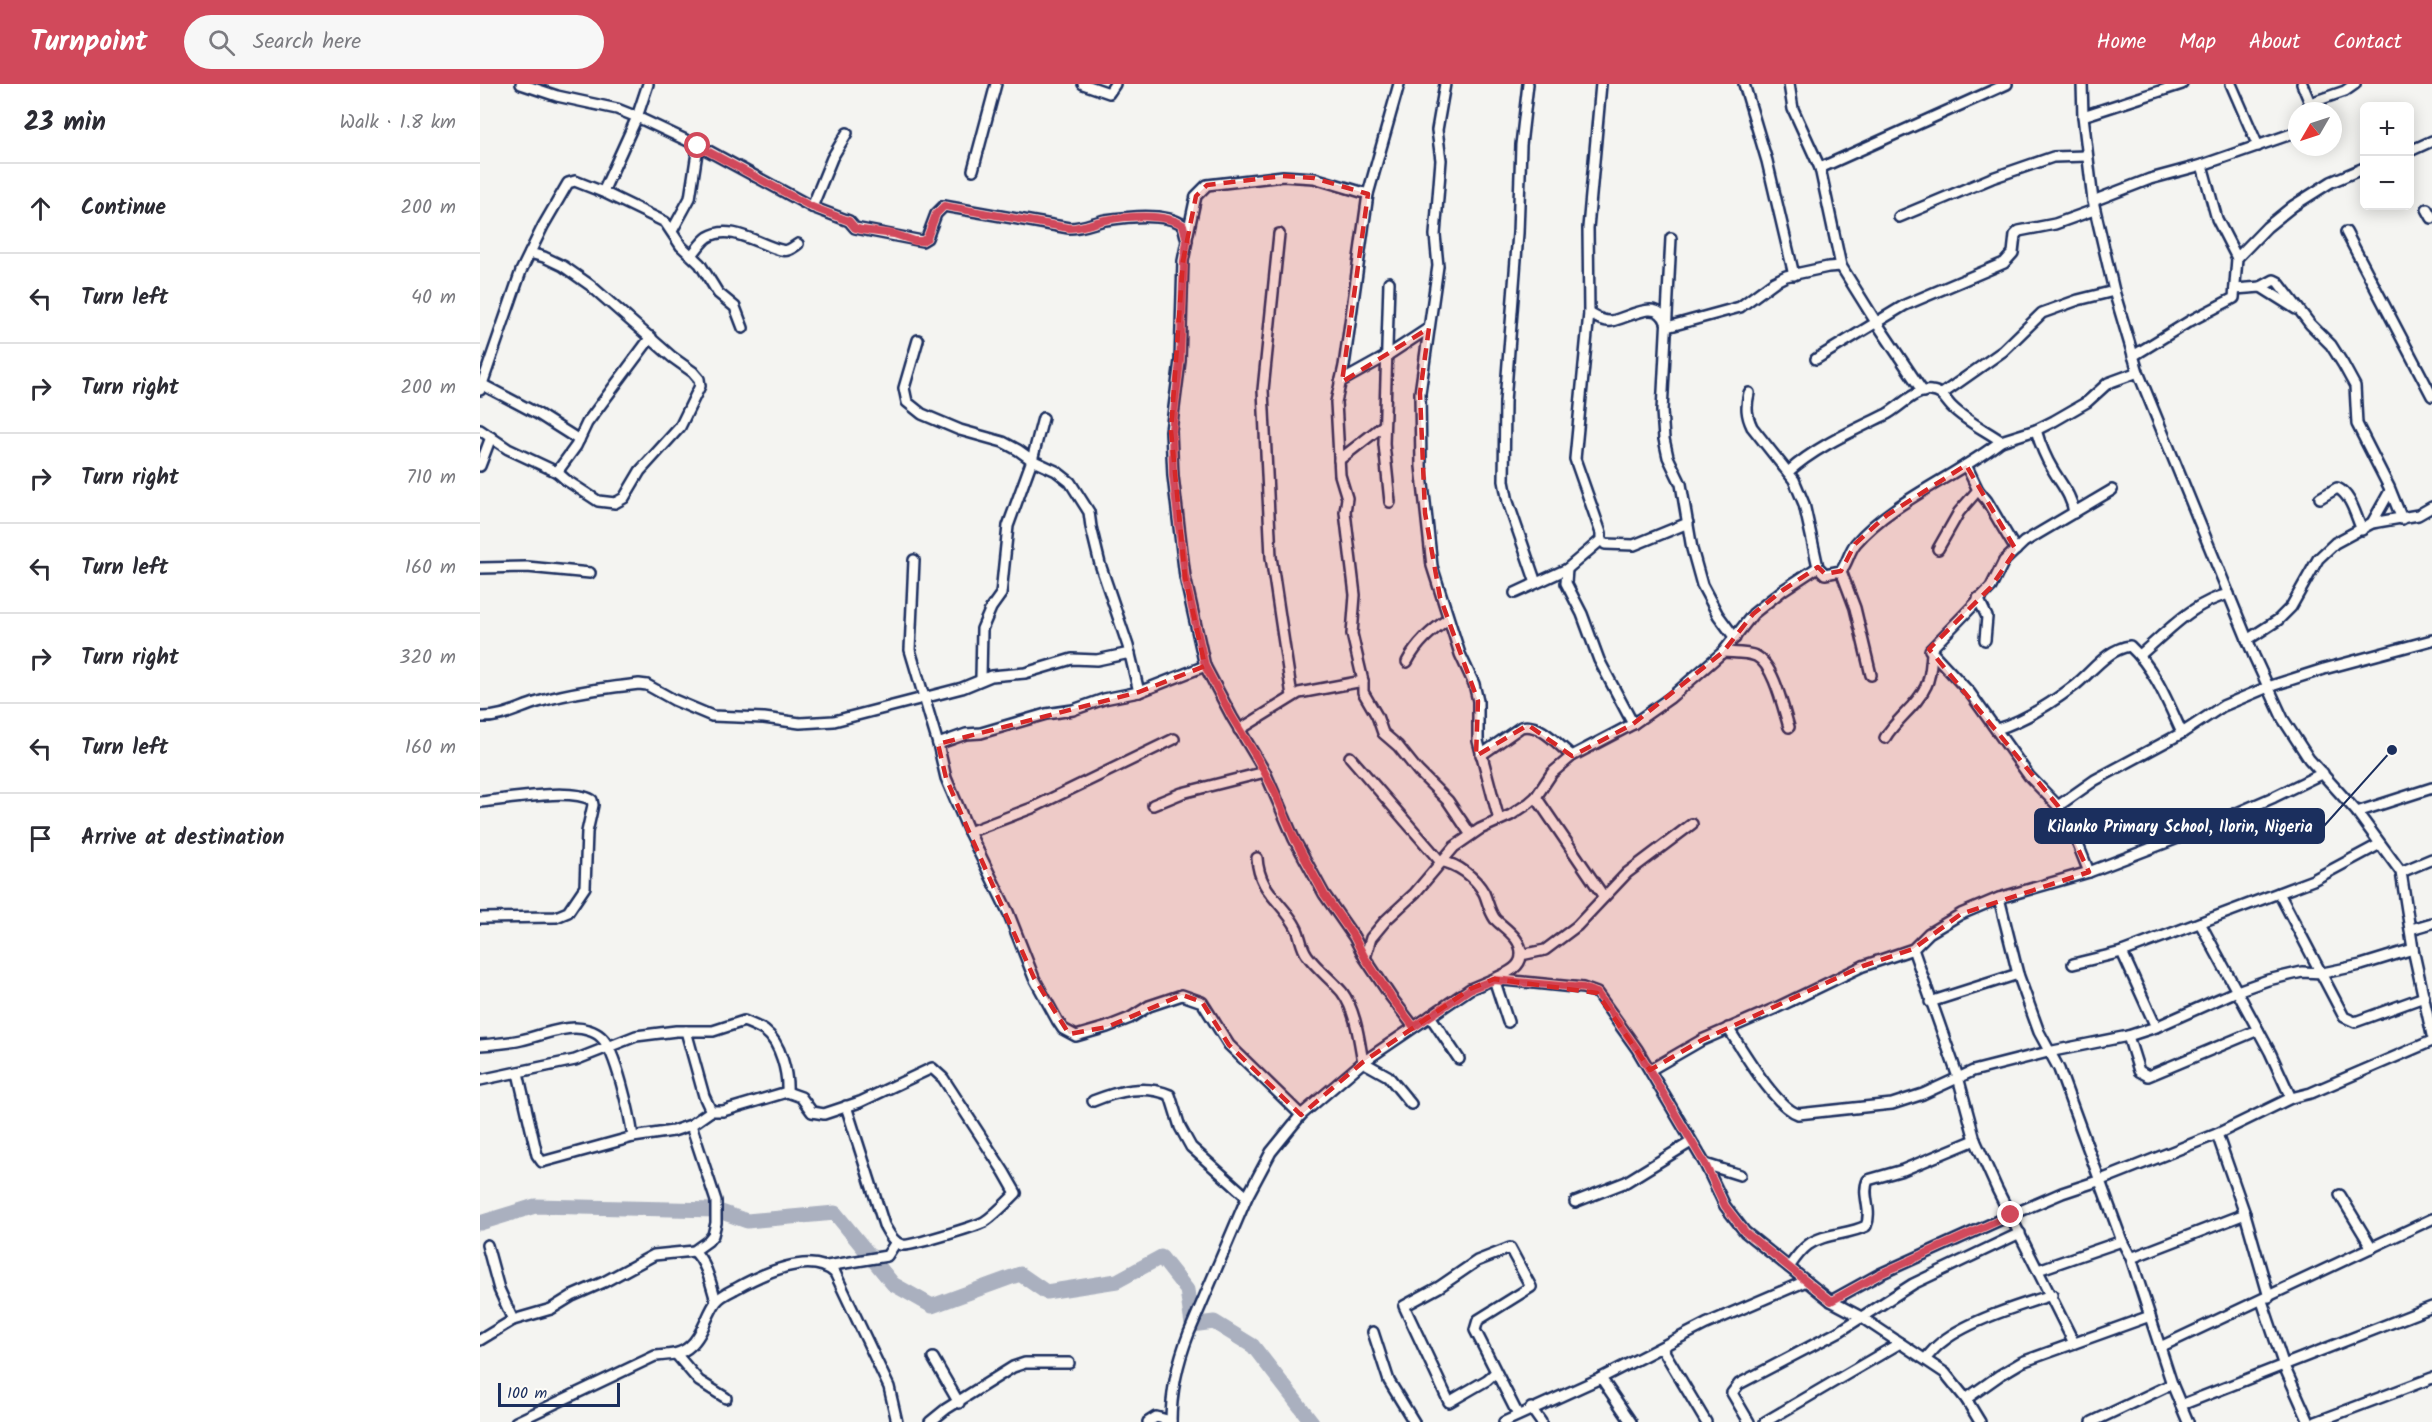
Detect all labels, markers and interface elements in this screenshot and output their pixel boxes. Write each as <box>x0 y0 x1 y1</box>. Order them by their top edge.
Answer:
search box <box>184 15 604 69</box>
text: Turnpoint <box>30 20 148 65</box>
text: Search here <box>253 25 361 60</box>
icon: search <box>205 26 238 59</box>
text: Home <box>2097 26 2146 59</box>
text: Map <box>2179 26 2216 59</box>
text: About <box>2249 26 2300 59</box>
text: Contact <box>2333 26 2402 59</box>
text: 23 min <box>24 102 106 144</box>
north arrow <box>2288 102 2342 156</box>
map controls <box>2360 102 2414 210</box>
button: + <box>2360 102 2414 156</box>
text: Walk · 1.8 km <box>340 107 456 139</box>
route start <box>684 132 710 158</box>
button: − <box>2360 156 2414 210</box>
text: Continue <box>81 191 166 226</box>
icon: ahead <box>24 192 57 225</box>
text: 200 m <box>400 192 456 224</box>
text: Turn left <box>81 281 168 316</box>
icon: left <box>24 282 57 315</box>
text: 40 m <box>411 282 456 314</box>
text: Turn right <box>81 371 179 406</box>
icon: right <box>24 372 57 405</box>
text: 200 m <box>400 372 456 404</box>
text: Turn right <box>81 461 179 496</box>
icon: right <box>24 462 57 495</box>
text: 710 m <box>407 462 456 494</box>
text: Turn left <box>81 551 168 586</box>
icon: left <box>24 552 57 585</box>
text: 160 m <box>405 552 456 584</box>
text: Turn right <box>81 641 179 676</box>
icon: right <box>24 642 57 675</box>
text: 320 m <box>399 642 456 674</box>
text: Turn left <box>81 731 168 766</box>
icon: left <box>24 732 57 765</box>
text: 160 m <box>405 732 456 764</box>
callout: Kilanko Primary School, Ilorin, Nigeria <box>2035 809 2324 843</box>
text: Kilanko Primary School, Ilorin, Nigeria <box>2047 815 2313 840</box>
text: Arrive at destination <box>81 821 284 856</box>
icon: arrive <box>24 822 57 855</box>
route end <box>1997 1201 2023 1227</box>
scale bar <box>498 1380 620 1408</box>
text: 100 m <box>507 1381 547 1406</box>

